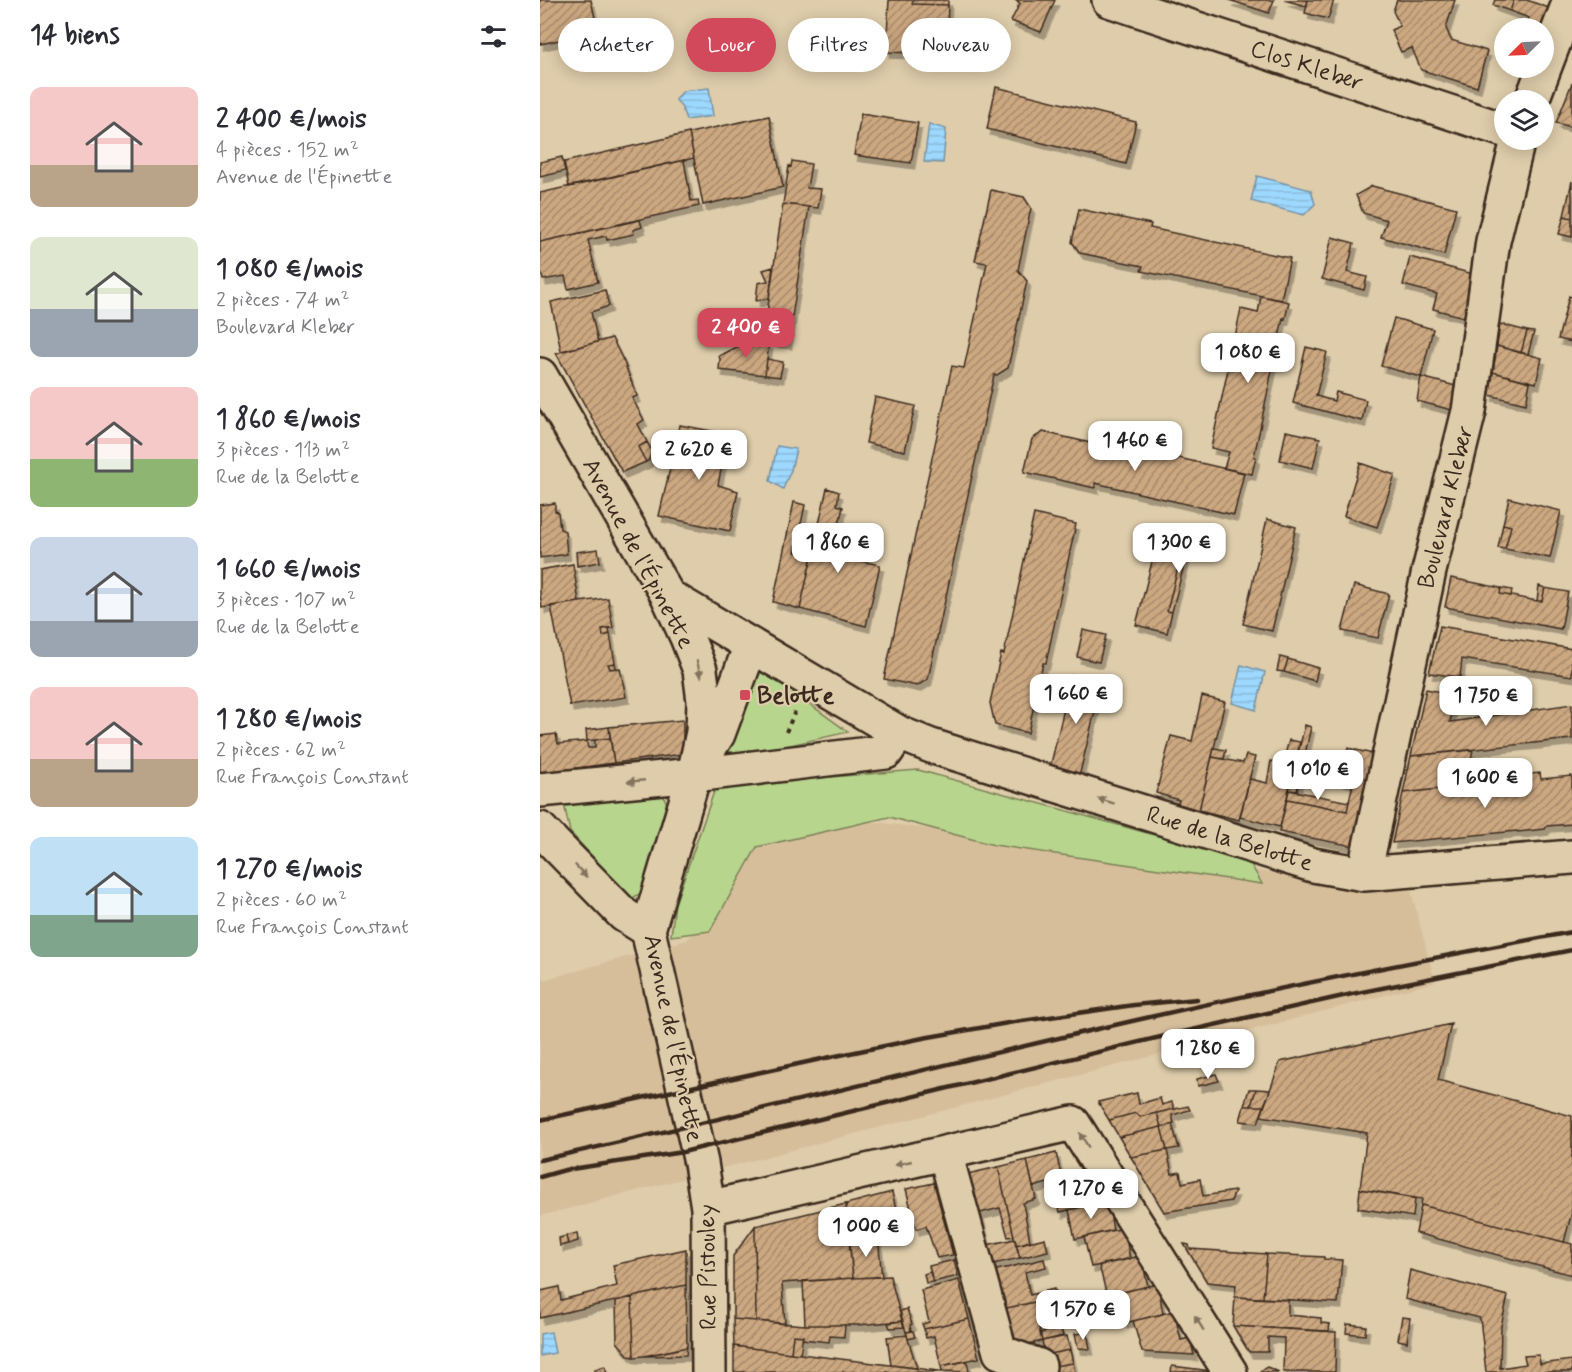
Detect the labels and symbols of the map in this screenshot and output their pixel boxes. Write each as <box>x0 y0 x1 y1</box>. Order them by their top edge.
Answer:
north arrow <box>1494 18 1554 78</box>
street label: Clos Kleber <box>1246 34 1367 99</box>
pin: 2 400 € <box>691 308 801 359</box>
pin: 1 080 € <box>1193 333 1303 384</box>
pin: 1 460 € <box>1080 421 1190 472</box>
street label: Boulevard Kleber <box>1411 423 1482 592</box>
pin: 2 620 € <box>644 430 754 481</box>
street label: Avenue de l'Épinette <box>574 452 703 655</box>
pin: 1 860 € <box>783 523 893 574</box>
pin: 1 300 € <box>1124 523 1234 574</box>
one-way arrow <box>695 660 704 678</box>
pin: 1 660 € <box>1021 674 1131 725</box>
pin: 1 750 € <box>1431 676 1541 727</box>
place label: Belotte <box>757 681 835 712</box>
marker: Belotte <box>738 688 752 702</box>
pin: 1 010 € <box>1263 750 1373 801</box>
pin: 1 600 € <box>1430 758 1540 809</box>
one-way arrow <box>626 776 645 786</box>
one-way arrow <box>1097 796 1115 805</box>
street label: Rue de la Belotte <box>1143 799 1317 879</box>
one-way arrow <box>574 863 588 878</box>
street label: Avenue de l'Épinette <box>635 931 712 1145</box>
pin: 1 280 € <box>1153 1029 1263 1080</box>
one-way arrow <box>1078 1132 1089 1148</box>
one-way arrow <box>893 1158 912 1168</box>
pin: 1 270 € <box>1036 1169 1146 1220</box>
street label: Rue Pistouley <box>692 1204 725 1330</box>
pin: 1 000 € <box>811 1207 921 1258</box>
pin: 1 570 € <box>1028 1290 1138 1341</box>
one-way arrow <box>1193 1315 1205 1331</box>

